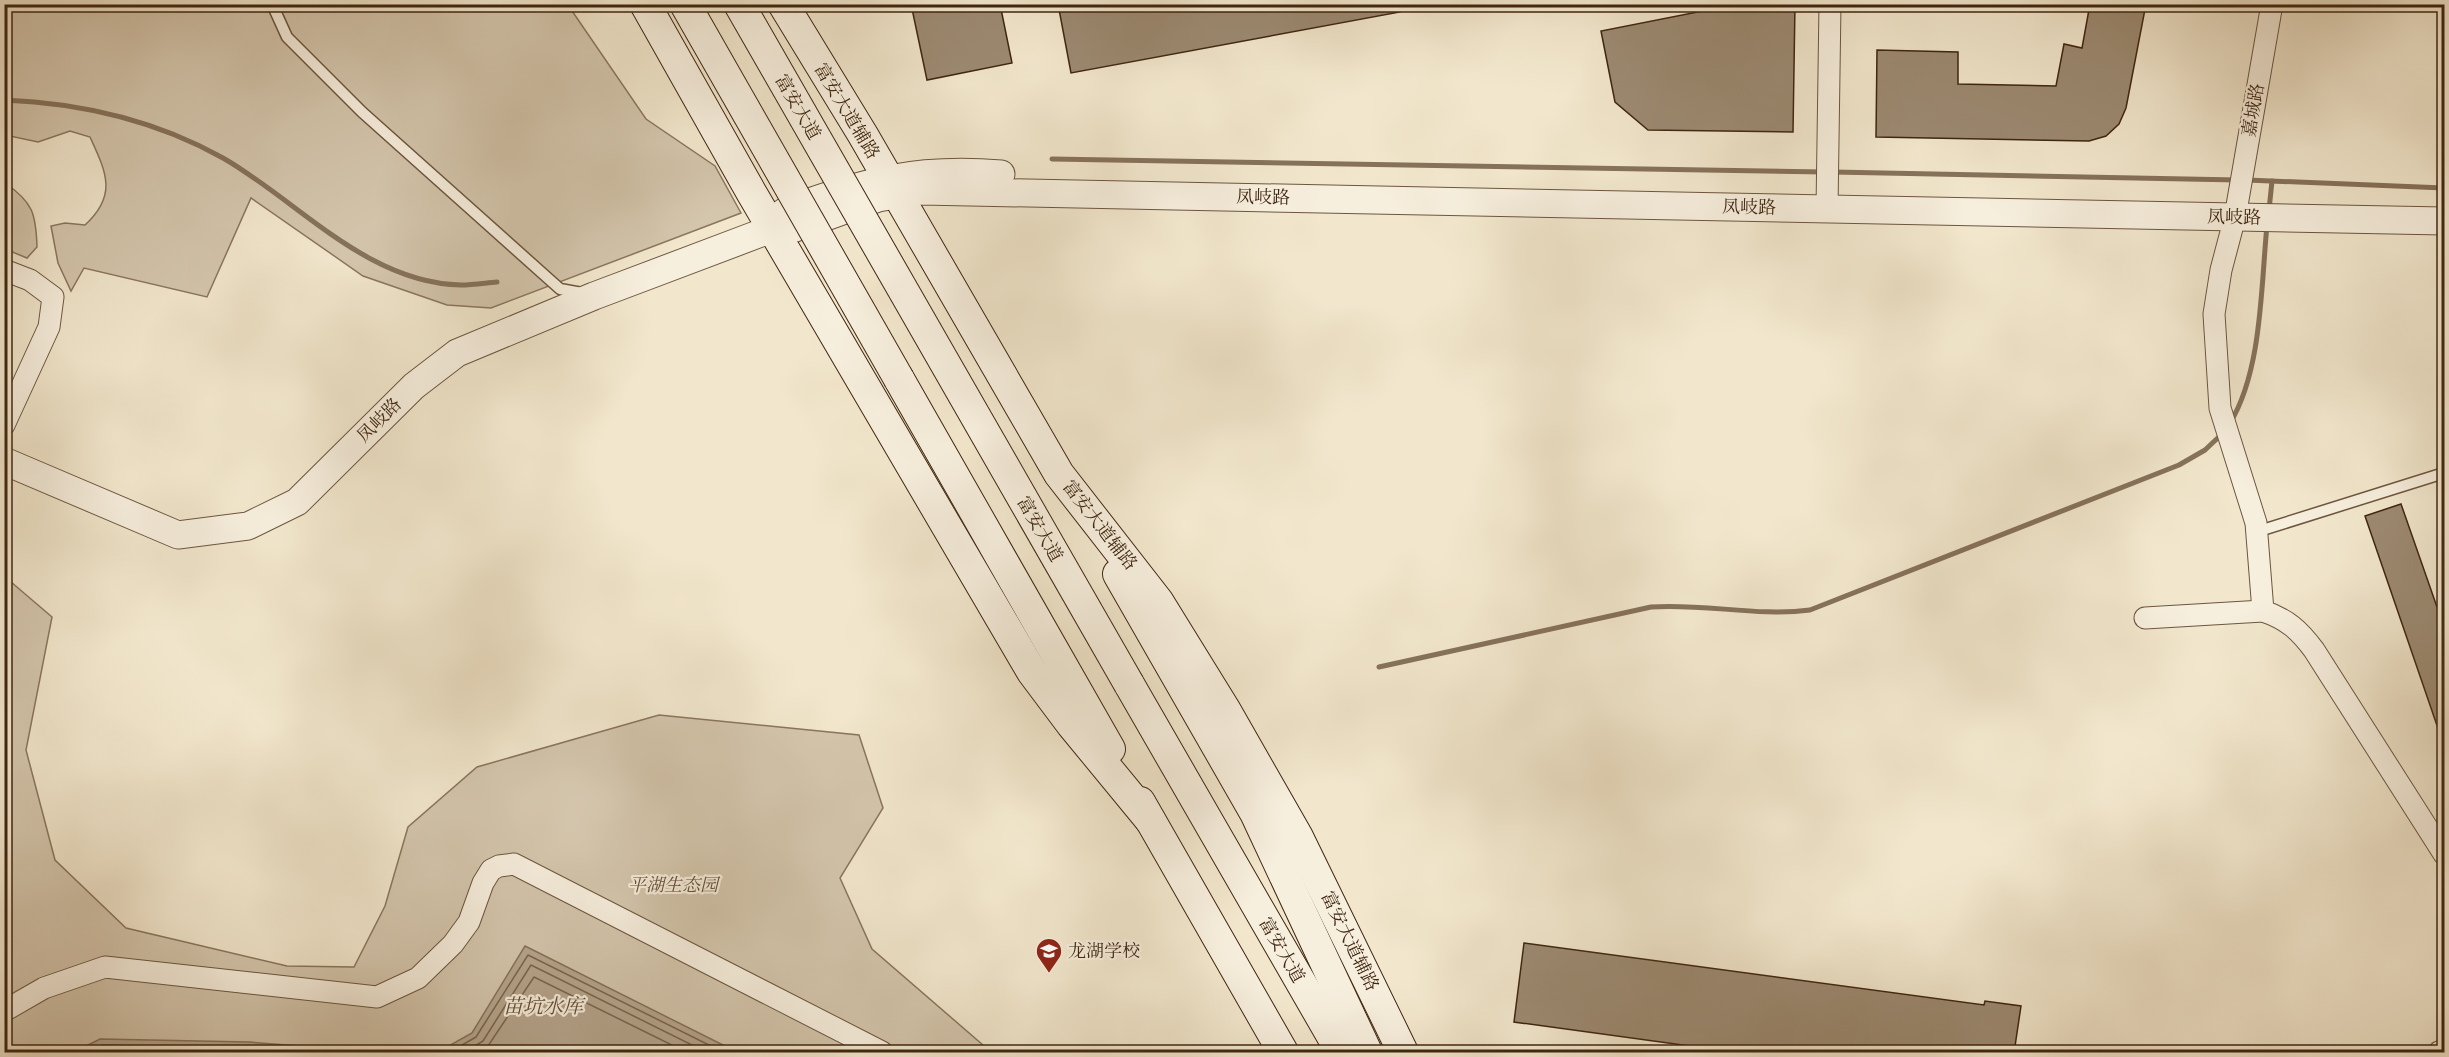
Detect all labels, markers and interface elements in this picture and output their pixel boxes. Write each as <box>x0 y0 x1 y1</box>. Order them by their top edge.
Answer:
street label: 富安大道辅路 <box>810 59 884 163</box>
street label: 富安大道 <box>770 70 826 144</box>
street label: 嘉城路 <box>2237 82 2269 138</box>
street label: 凤岐路 <box>1236 186 1290 208</box>
street label: 凤岐路 <box>1722 196 1776 218</box>
street label: 凤岐路 <box>2207 206 2261 228</box>
street label: 凤岐路 <box>352 393 406 447</box>
street label: 富安大道辅路 <box>1058 476 1142 574</box>
street label: 富安大道 <box>1012 492 1068 566</box>
park label: 平湖生态园 <box>628 874 721 896</box>
street label: 富安大道辅路 <box>1316 888 1384 994</box>
street label: 富安大道 <box>1254 913 1310 987</box>
school or university icon: 龙湖学校 <box>1034 936 1064 974</box>
place label: 龙湖学校 <box>1068 940 1140 962</box>
water label: 苗坑水库 <box>503 994 586 1018</box>

